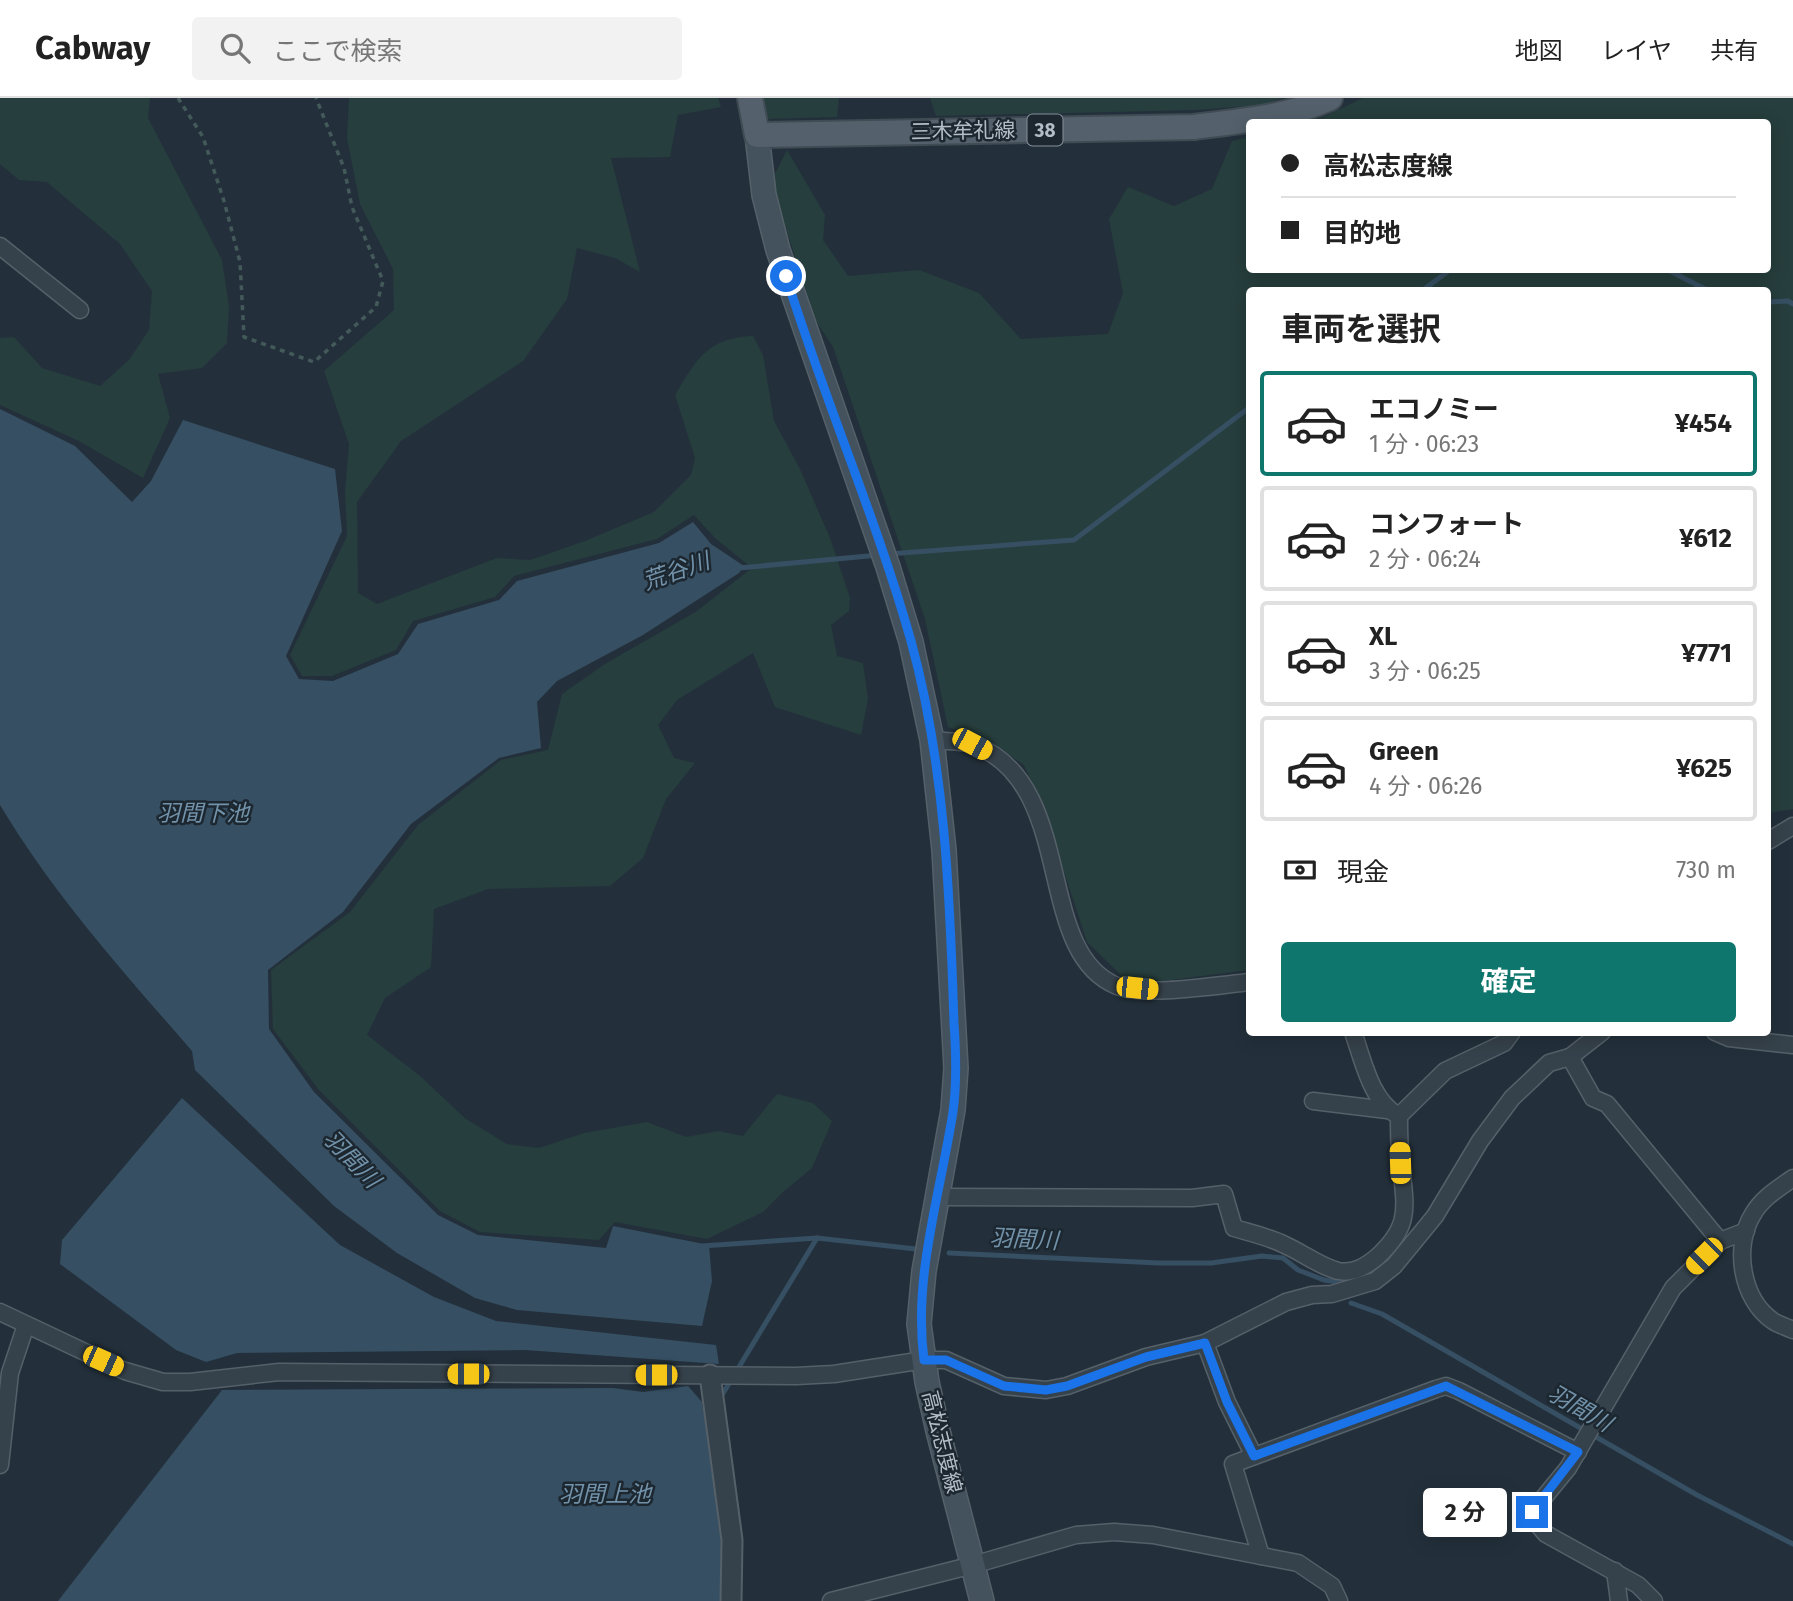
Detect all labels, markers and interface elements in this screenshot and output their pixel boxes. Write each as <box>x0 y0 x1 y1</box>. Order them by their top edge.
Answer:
search box <box>192 17 682 80</box>
text: Cabway <box>35 28 150 68</box>
icon: search <box>216 29 254 67</box>
text: ここで検索 <box>272 36 402 67</box>
text: 地図 <box>1515 37 1563 65</box>
text: レイヤ <box>1601 37 1672 65</box>
text: 共有 <box>1710 37 1758 65</box>
road number: 38 <box>1028 114 1062 146</box>
street label: 三木牟礼線 <box>910 117 1016 145</box>
text: 高松志度線 <box>1323 151 1453 182</box>
text: 目的地 <box>1323 218 1401 249</box>
route start <box>770 260 802 292</box>
text: 車両を選択 <box>1281 310 1441 348</box>
icon: car <box>1285 392 1348 455</box>
text: エコノミー <box>1369 394 1499 425</box>
text: ¥454 <box>1675 408 1732 439</box>
text: 1 分 · 06:23 <box>1369 430 1479 458</box>
icon: car <box>1285 507 1348 570</box>
text: コンフォート <box>1369 509 1524 540</box>
text: ¥612 <box>1679 523 1732 554</box>
text: 2 分 · 06:24 <box>1369 545 1481 573</box>
water label: 荒谷川 <box>639 546 716 595</box>
text: XL <box>1369 621 1397 652</box>
icon: car <box>1285 622 1348 685</box>
text: ¥771 <box>1681 638 1732 669</box>
text: 3 分 · 06:25 <box>1369 657 1481 685</box>
car <box>949 725 996 763</box>
text: Green <box>1369 736 1439 767</box>
icon: car <box>1285 737 1348 800</box>
text: ¥625 <box>1676 753 1732 784</box>
text: 4 分 · 06:26 <box>1369 772 1482 800</box>
water label: 羽間下池 <box>157 799 251 827</box>
icon: cash <box>1281 851 1319 889</box>
text: 730 m <box>1676 856 1736 884</box>
text: 現金 <box>1337 857 1389 888</box>
button: 確定 <box>1281 942 1736 1022</box>
car <box>1116 975 1159 1001</box>
water label: 羽間川 <box>318 1124 388 1196</box>
car <box>1389 1142 1412 1184</box>
water label: 羽間川 <box>989 1223 1062 1255</box>
car <box>1682 1234 1727 1278</box>
car <box>80 1343 127 1379</box>
car <box>448 1364 490 1385</box>
car <box>636 1365 678 1386</box>
water label: 羽間川 <box>1543 1379 1619 1439</box>
street label: 高松志度線 <box>917 1388 967 1496</box>
water label: 羽間上池 <box>559 1480 653 1508</box>
callout: 2 分 <box>1424 1488 1508 1536</box>
route end <box>1516 1496 1548 1528</box>
text: 2 分 <box>1445 1498 1485 1526</box>

